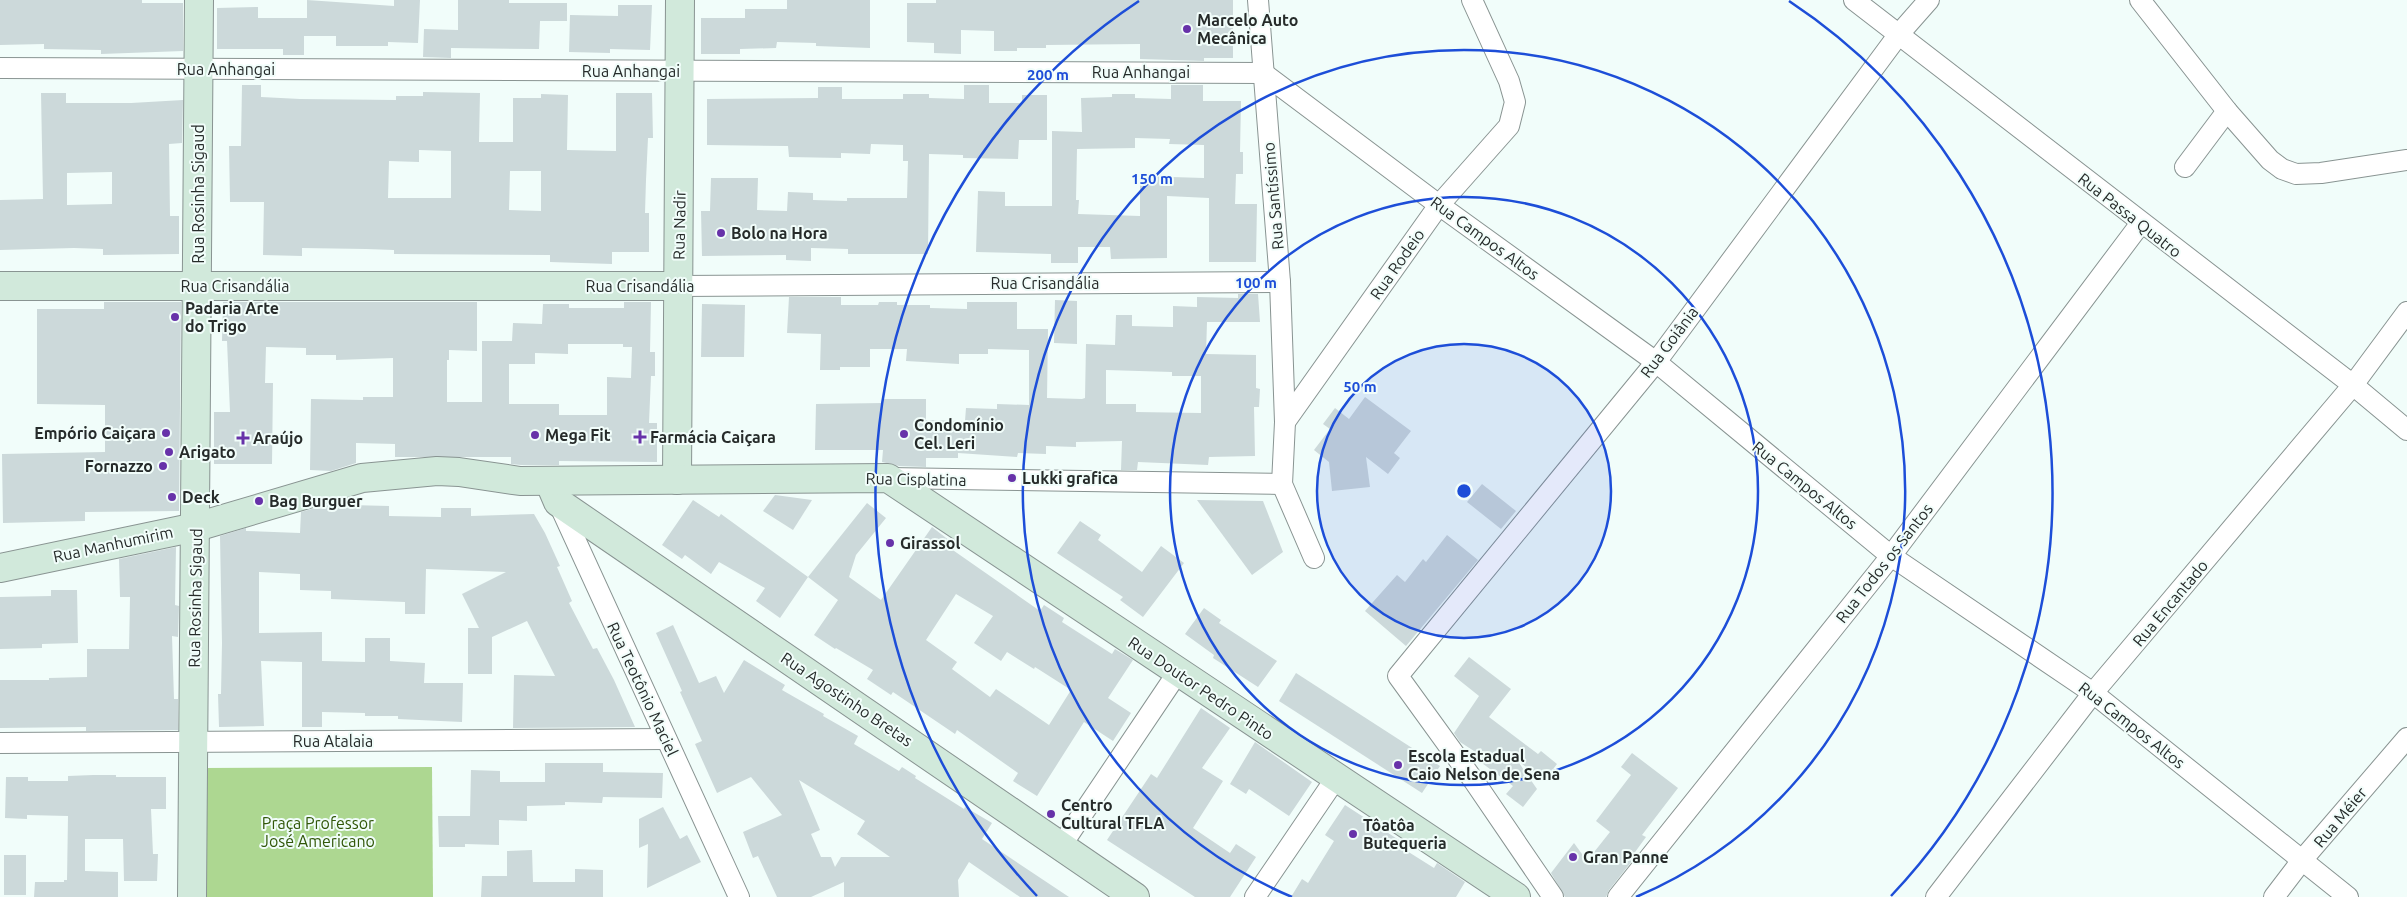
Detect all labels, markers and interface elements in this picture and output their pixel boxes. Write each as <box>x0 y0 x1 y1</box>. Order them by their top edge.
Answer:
place label: Marcelo Auto Mecânica <box>1197 11 1298 47</box>
marker: Marcelo Auto Mecânica <box>1181 23 1193 35</box>
street label: Rua Anhangai <box>177 60 275 78</box>
street label: Rua Anhangai <box>582 62 680 80</box>
street label: Rua Anhangai <box>1092 63 1190 81</box>
text: 200 m <box>1027 66 1069 83</box>
street label: Rua Rosinha Sigaud <box>189 124 207 264</box>
street label: Rua Santíssimo <box>1259 141 1287 251</box>
street label: Rua Passa Quatro <box>2075 169 2185 261</box>
text: 150 m <box>1131 170 1173 187</box>
street label: Rua Nadir <box>669 190 689 260</box>
street label: Rua Campos Altos <box>1427 193 1543 283</box>
place label: Bolo na Hora <box>731 224 828 242</box>
street label: Rua Rodeio <box>1366 225 1428 303</box>
marker: Bolo na Hora <box>715 227 727 239</box>
street label: Rua Crisandália <box>991 274 1099 292</box>
text: 100 m <box>1235 274 1277 291</box>
street label: Rua Crisandália <box>181 277 289 295</box>
street label: Rua Crisandália <box>586 277 694 295</box>
place label: Padaria Arte do Trigo <box>185 299 279 335</box>
street label: Rua Goiânia <box>1636 303 1702 381</box>
marker: Padaria Arte do Trigo <box>169 311 181 323</box>
text: 50 m <box>1343 378 1377 395</box>
place label: Condomínio Cel. Leri <box>914 416 1004 452</box>
place label: Empório Caiçara <box>34 424 156 443</box>
place label: Mega Fit <box>545 426 611 444</box>
marker: Empório Caiçara <box>160 427 172 439</box>
place label: Farmácia Caiçara <box>650 428 776 447</box>
marker: Condomínio Cel. Leri <box>898 428 910 440</box>
place label: Araújo <box>253 429 303 447</box>
marker: Mega Fit <box>529 429 541 441</box>
marker: Farmácia Caiçara <box>634 431 646 443</box>
marker: Araújo <box>237 432 249 444</box>
street label: Rua Campos Altos <box>1749 437 1861 533</box>
place label: Arigato <box>179 443 236 461</box>
marker: Arigato <box>163 446 175 458</box>
place label: Fornazzo <box>85 457 153 475</box>
marker: Fornazzo <box>157 460 169 472</box>
street label: Rua Cisplatina <box>865 469 967 489</box>
place label: Lukki grafica <box>1022 469 1118 487</box>
marker: Lukki grafica <box>1006 472 1018 484</box>
centre of rings <box>1455 482 1473 500</box>
place label: Deck <box>182 488 220 506</box>
marker: Deck <box>166 491 178 503</box>
place label: Bag Burguer <box>269 492 363 510</box>
marker: Bag Burguer <box>253 495 265 507</box>
street label: Rua Todos os Santos <box>1832 500 1936 626</box>
street label: Rua Manhumirim <box>51 523 175 565</box>
street label: Rua Rosinha Sigaud <box>185 528 205 668</box>
place label: Girassol <box>900 534 960 552</box>
marker: Girassol <box>884 537 896 549</box>
street label: Rua Encantado <box>2129 556 2211 650</box>
street label: Rua Teotônio Maciel <box>604 619 682 759</box>
street label: Rua Doutor Pedro Pinto <box>1125 633 1277 743</box>
street label: Rua Agostinho Bretas <box>778 648 916 750</box>
street label: Rua Campos Altos <box>2075 678 2189 772</box>
street label: Rua Atalaia <box>293 732 373 750</box>
place label: Escola Estadual Caio Nelson de Sena <box>1408 747 1560 783</box>
marker: Escola Estadual Caio Nelson de Sena <box>1392 759 1404 771</box>
street label: Rua Méier <box>2310 783 2370 851</box>
place label: Centro Cultural TFLA <box>1061 796 1165 832</box>
marker: Centro Cultural TFLA <box>1045 808 1057 820</box>
park label: Praça Professor José Americano <box>261 814 375 850</box>
place label: Tôatôa Butequeria <box>1363 816 1447 852</box>
marker: Tôatôa Butequeria <box>1347 828 1359 840</box>
place label: Gran Panne <box>1583 848 1669 866</box>
marker: Gran Panne <box>1567 851 1579 863</box>

